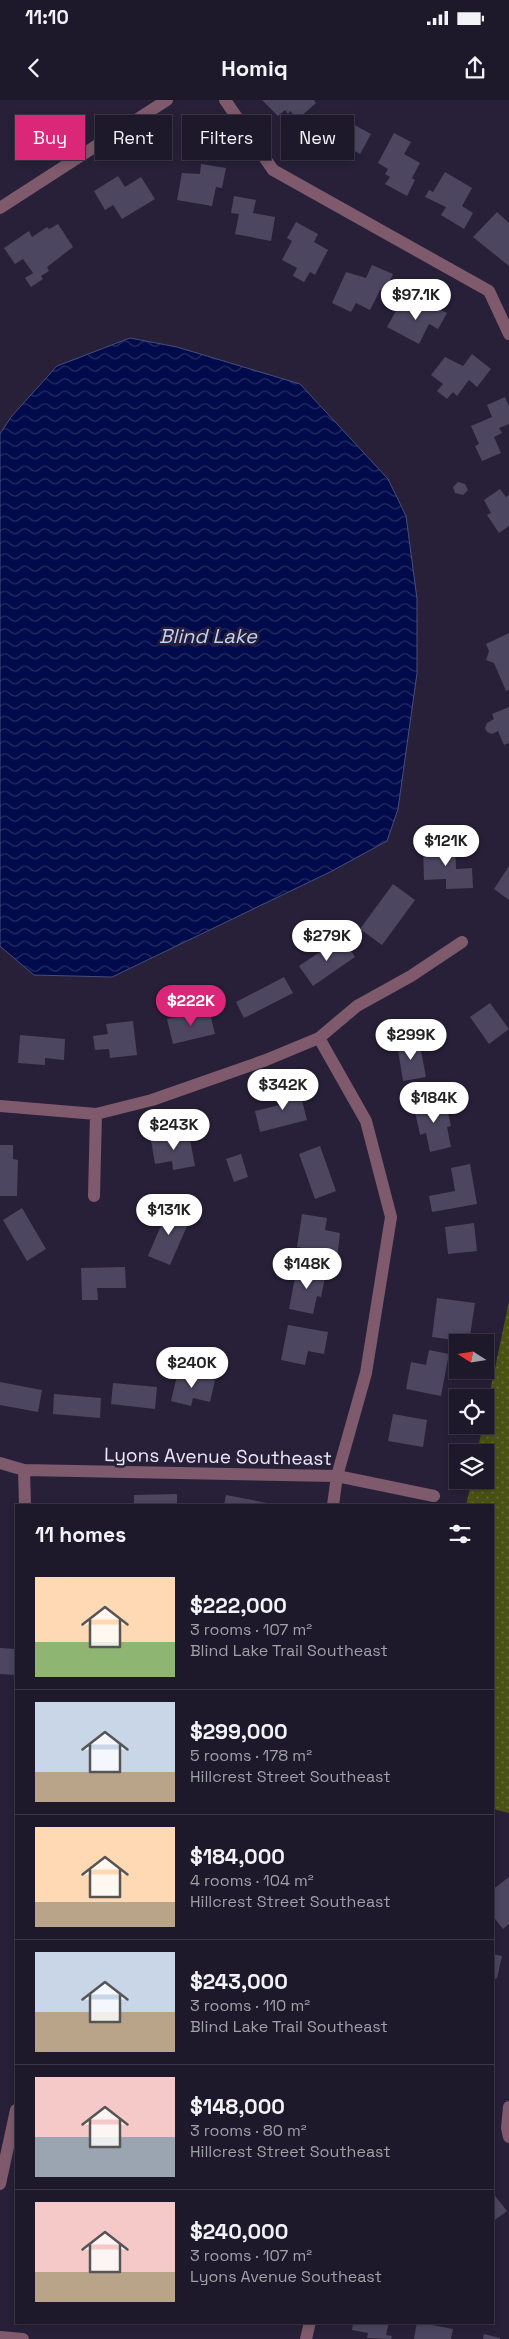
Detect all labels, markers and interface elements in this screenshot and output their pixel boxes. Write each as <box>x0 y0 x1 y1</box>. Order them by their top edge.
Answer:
text: 11:10 <box>25 5 69 30</box>
icon: back <box>20 54 48 82</box>
text: Homiq <box>221 54 288 82</box>
icon: share <box>461 54 489 82</box>
chip: Buy <box>15 115 85 160</box>
chip: Rent <box>95 115 172 160</box>
chip: Filters <box>182 115 271 160</box>
chip: New <box>281 115 354 160</box>
pin: $97.1K <box>375 278 457 321</box>
text: $97.1K <box>392 284 440 305</box>
water label: Blind Lake <box>159 623 258 649</box>
pin: $121K <box>411 824 481 867</box>
text: $121K <box>424 830 468 851</box>
pin: $279K <box>292 920 362 962</box>
text: $279K <box>303 925 351 946</box>
pin: $222K <box>156 984 226 1027</box>
text: $222K <box>167 990 215 1011</box>
pin: $299K <box>376 1018 446 1061</box>
text: $299K <box>387 1024 435 1045</box>
pin: $342K <box>248 1068 318 1111</box>
text: $342K <box>258 1074 308 1095</box>
pin: $184K <box>399 1082 469 1124</box>
text: $184K <box>411 1087 457 1108</box>
pin: $243K <box>139 1108 209 1151</box>
text: $243K <box>150 1114 198 1135</box>
pin: $131K <box>134 1194 204 1236</box>
text: $131K <box>147 1199 191 1220</box>
pin: $148K <box>272 1248 342 1290</box>
text: $148K <box>284 1253 330 1274</box>
north arrow <box>449 1334 494 1379</box>
map controls <box>449 1334 494 1489</box>
pin: $240K <box>157 1346 227 1389</box>
text: $240K <box>167 1352 217 1373</box>
button: locate <box>449 1389 494 1434</box>
street label: Lyons Avenue Southeast <box>104 1442 332 1471</box>
button: layers <box>449 1444 494 1489</box>
icon: filters <box>446 1520 474 1548</box>
text: 11 homes <box>35 1521 126 1548</box>
text: $222,000 <box>190 1592 287 1619</box>
icon: home <box>75 1597 135 1657</box>
text: 3 rooms · 107 m² <box>190 1619 312 1640</box>
text: Blind Lake Trail Southeast <box>190 1640 388 1661</box>
text: $299,000 <box>190 1718 288 1745</box>
icon: home <box>75 1722 135 1782</box>
text: 5 rooms · 178 m² <box>190 1745 312 1766</box>
text: Hillcrest Street Southeast <box>190 1766 391 1787</box>
text: $184,000 <box>190 1843 285 1870</box>
icon: home <box>75 1847 135 1907</box>
text: 4 rooms · 104 m² <box>190 1870 314 1891</box>
text: Hillcrest Street Southeast <box>190 1891 391 1912</box>
text: $243,000 <box>190 1968 288 1995</box>
icon: home <box>75 1972 135 2032</box>
text: 3 rooms · 110 m² <box>190 1995 310 2016</box>
text: Blind Lake Trail Southeast <box>190 2016 388 2037</box>
text: $148,000 <box>190 2093 285 2120</box>
icon: home <box>75 2097 135 2157</box>
text: 3 rooms · 80 m² <box>190 2120 307 2141</box>
text: Hillcrest Street Southeast <box>190 2141 391 2162</box>
text: $240,000 <box>190 2218 288 2245</box>
icon: home <box>75 2222 135 2282</box>
text: 3 rooms · 107 m² <box>190 2245 312 2266</box>
text: Lyons Avenue Southeast <box>190 2266 382 2287</box>

